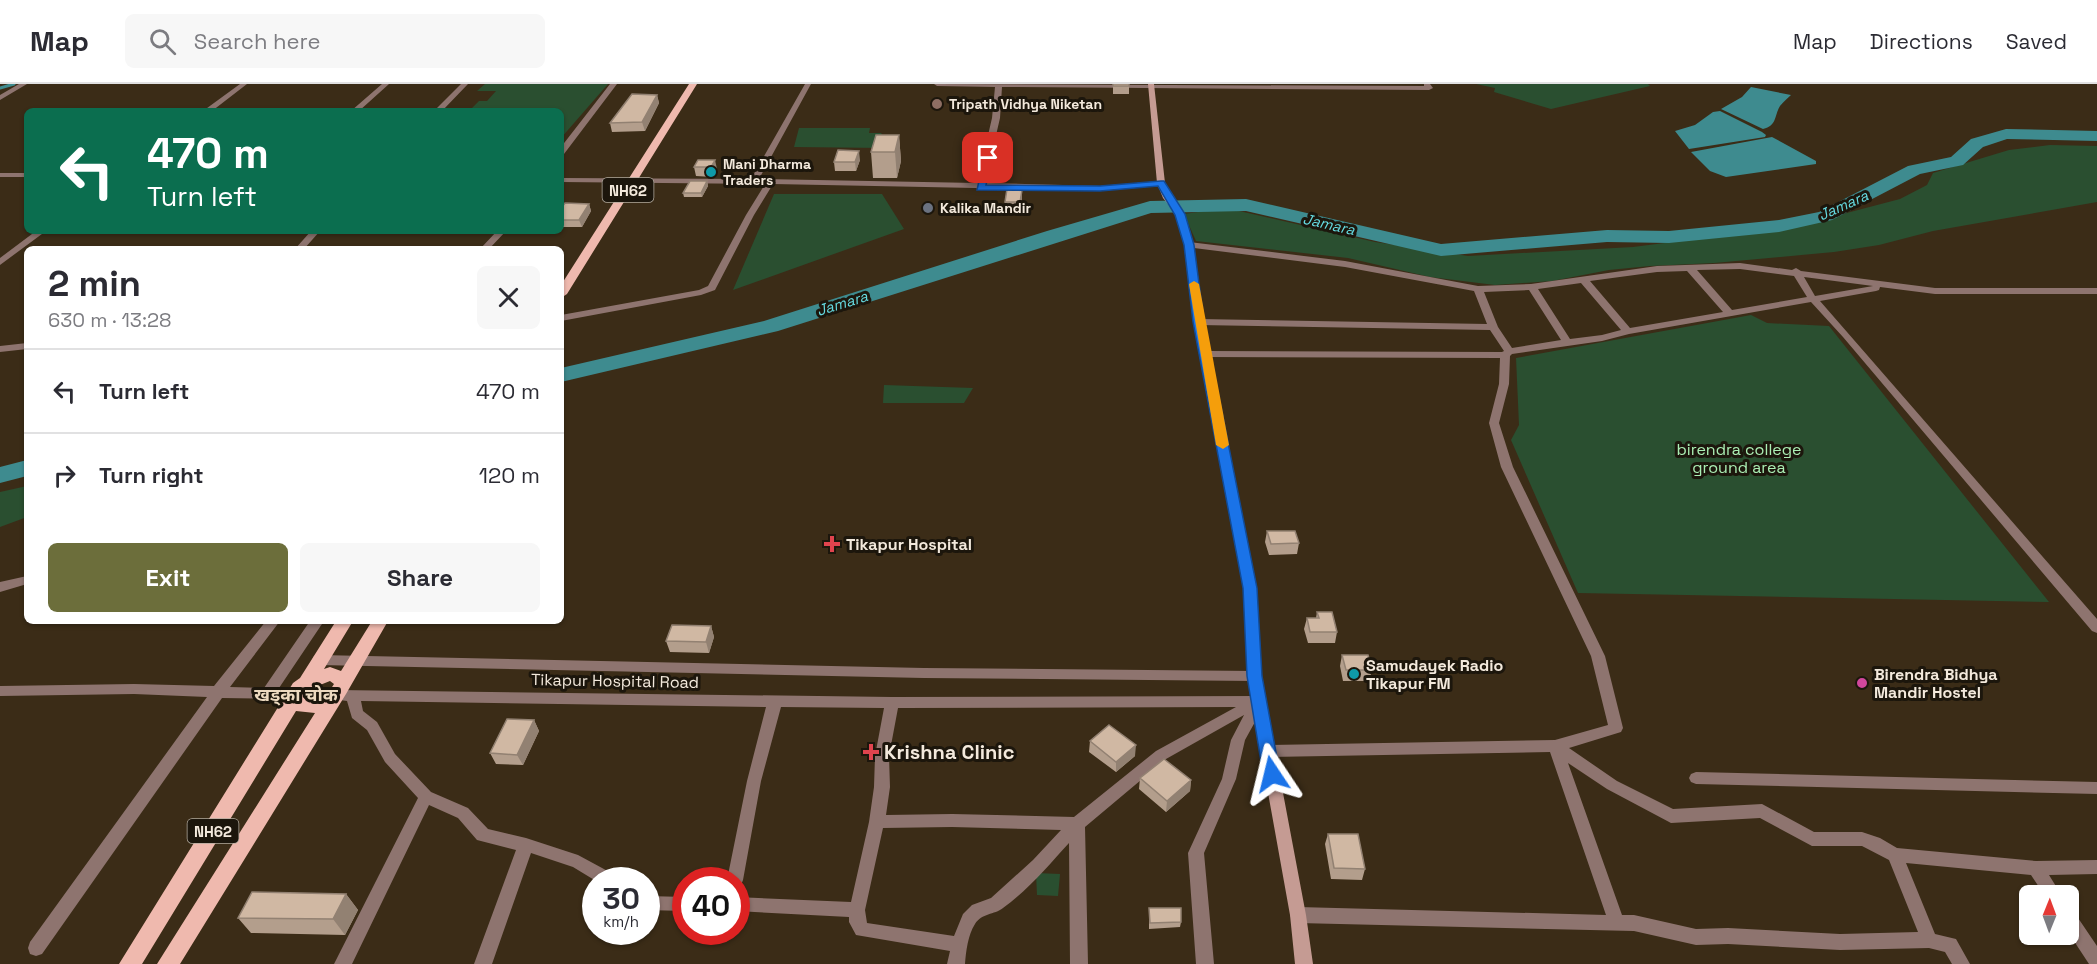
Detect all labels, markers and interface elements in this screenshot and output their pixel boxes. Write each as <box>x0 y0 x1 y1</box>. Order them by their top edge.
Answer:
search box <box>125 14 545 68</box>
text: Map <box>30 23 89 59</box>
icon: search <box>146 25 179 58</box>
text: Search here <box>194 27 321 55</box>
text: Map <box>1793 28 1837 55</box>
text: Directions <box>1870 28 1973 55</box>
text: Saved <box>2006 28 2067 55</box>
place label: Tripath Vidhya Niketan <box>949 95 1102 113</box>
marker: Tripath Vidhya Niketan <box>930 97 944 111</box>
text: 470 m <box>147 127 269 180</box>
icon: left <box>48 132 126 210</box>
pin <box>962 132 1013 183</box>
icon: arrive <box>971 141 1004 174</box>
place label: Mani Dharma Traders <box>723 155 811 189</box>
marker: Mani Dharma Traders <box>704 165 718 179</box>
road number: NH62 <box>602 178 654 202</box>
text: Turn left <box>147 179 257 214</box>
water label: Jamara <box>1815 185 1871 224</box>
place label: Kalika Mandir <box>940 199 1031 217</box>
marker: Kalika Mandir <box>921 201 935 215</box>
water label: Jamara <box>1301 209 1357 239</box>
text: 2 min <box>48 261 141 307</box>
button: close <box>477 266 540 329</box>
water label: Jamara <box>814 286 870 320</box>
text: 630 m · 13:28 <box>48 307 172 333</box>
icon: left <box>48 375 81 408</box>
text: Turn left <box>99 377 189 405</box>
text: 470 m <box>476 377 540 405</box>
park label: birendra college ground area <box>1676 439 1802 478</box>
icon: right <box>48 459 81 492</box>
text: Turn right <box>99 461 204 489</box>
text: 120 m <box>479 461 540 489</box>
place label: Tikapur Hospital <box>846 534 972 555</box>
marker: Tikapur Hospital <box>823 535 841 553</box>
button: Exit <box>48 543 288 612</box>
button: Share <box>300 543 540 612</box>
place label: Samudayek Radio Tikapur FM <box>1366 655 1503 694</box>
place label: Birendra Bidhya Mandir Hostel <box>1874 664 1998 703</box>
marker: Samudayek Radio Tikapur FM <box>1347 667 1361 681</box>
street label: Tikapur Hospital Road <box>531 669 699 693</box>
marker: Birendra Bidhya Mandir Hostel <box>1855 676 1869 690</box>
district label: खड्का चोक <box>254 683 339 706</box>
place label: Krishna Clinic <box>884 739 1015 765</box>
position arrow <box>1240 742 1304 806</box>
marker: Krishna Clinic <box>862 743 880 761</box>
road number: NH62 <box>188 819 238 843</box>
speed limit sign: 40 <box>672 867 750 945</box>
text: 30 <box>602 879 640 918</box>
north arrow <box>2019 885 2079 945</box>
map controls <box>2019 885 2079 945</box>
text: km/h <box>603 912 639 931</box>

